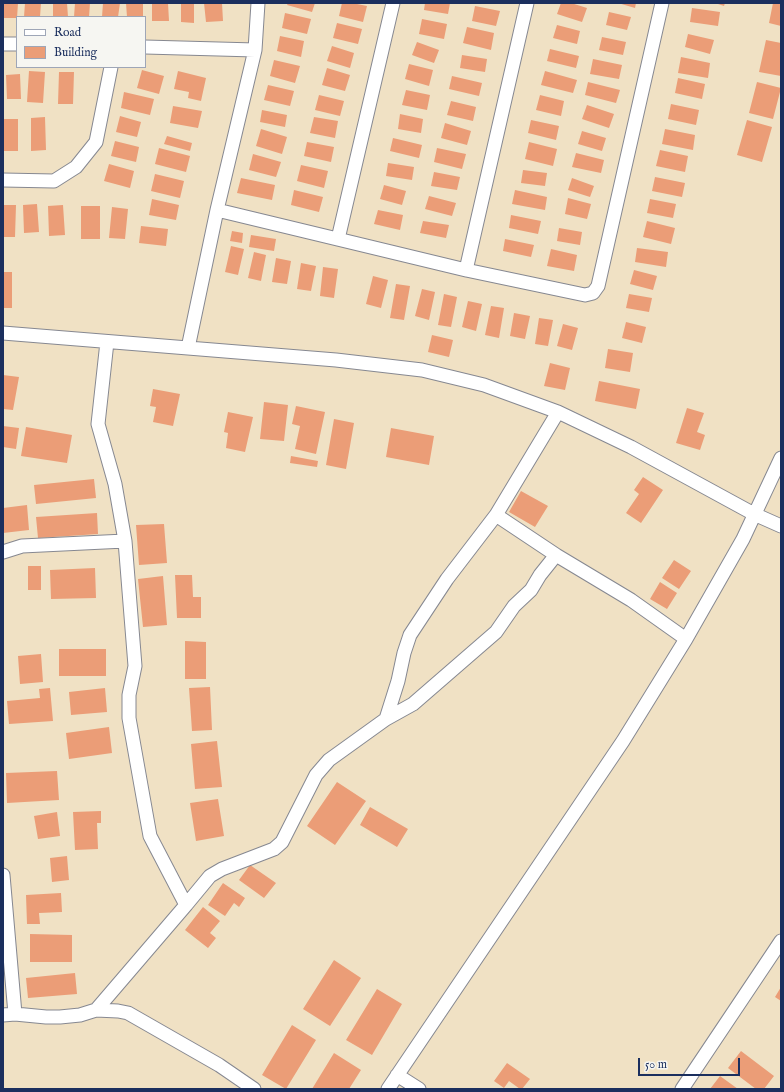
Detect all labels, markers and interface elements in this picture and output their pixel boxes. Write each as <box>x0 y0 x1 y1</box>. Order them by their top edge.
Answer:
legend <box>16 16 146 68</box>
text: Road <box>54 25 81 40</box>
text: Building <box>54 45 97 60</box>
scale bar <box>640 1050 742 1076</box>
text: 50 m <box>645 1057 667 1072</box>

